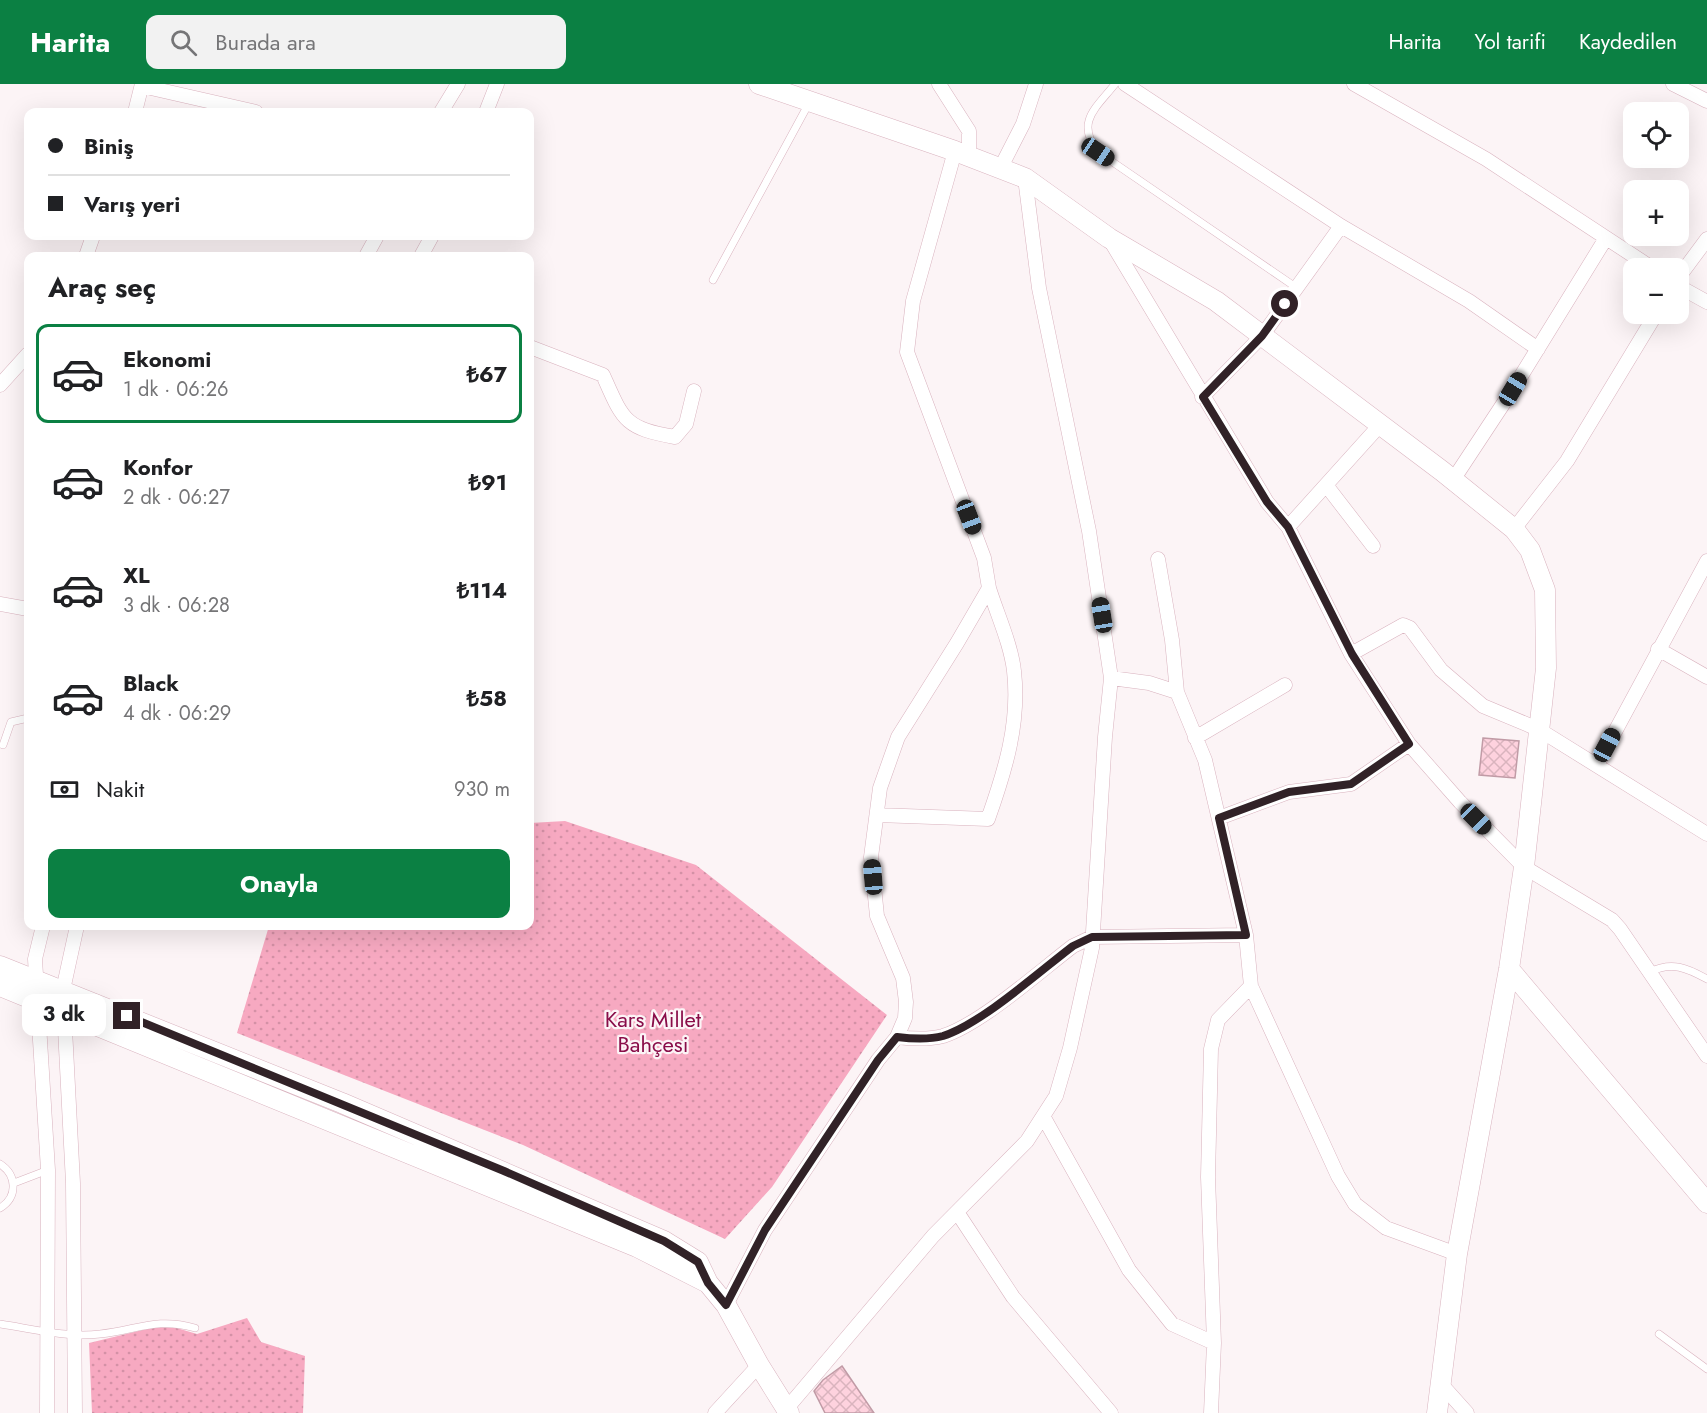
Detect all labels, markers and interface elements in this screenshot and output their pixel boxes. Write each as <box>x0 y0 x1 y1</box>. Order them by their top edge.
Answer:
search box <box>146 15 566 69</box>
text: Harita <box>30 22 110 63</box>
icon: search <box>167 26 200 59</box>
text: Burada ara <box>215 26 316 58</box>
text: Harita <box>1389 27 1441 57</box>
text: Yol tarifi <box>1474 27 1546 57</box>
text: Kaydedilen <box>1579 27 1677 57</box>
map controls <box>1623 102 1689 324</box>
button: locate <box>1623 102 1689 168</box>
text: Biniş <box>84 130 133 162</box>
car <box>1078 134 1118 170</box>
button: + <box>1623 180 1689 246</box>
text: Varış yeri <box>84 188 180 220</box>
button: − <box>1623 258 1689 324</box>
text: Araç seç <box>48 268 156 307</box>
route start <box>1271 290 1298 317</box>
text: Ekonomi <box>123 343 211 375</box>
icon: car <box>51 347 105 401</box>
text: ₺67 <box>466 358 507 390</box>
car <box>1496 369 1530 409</box>
text: 1 dk · 06:26 <box>123 375 229 404</box>
text: Konfor <box>123 451 193 483</box>
icon: car <box>51 455 105 509</box>
text: ₺91 <box>468 466 507 498</box>
text: 2 dk · 06:27 <box>123 483 230 512</box>
car <box>954 497 984 537</box>
text: XL <box>123 559 150 591</box>
icon: car <box>51 563 105 617</box>
text: ₺114 <box>457 574 507 606</box>
text: 3 dk · 06:28 <box>123 591 230 620</box>
car <box>1090 596 1114 634</box>
text: Black <box>123 667 179 699</box>
icon: car <box>51 671 105 725</box>
text: ₺58 <box>466 682 507 714</box>
text: 4 dk · 06:29 <box>123 699 231 728</box>
car <box>1591 725 1623 765</box>
icon: cash <box>48 773 81 806</box>
text: Nakit <box>96 773 144 805</box>
text: 930 m <box>454 775 510 804</box>
car <box>1457 800 1495 838</box>
button: Onayla <box>48 849 510 918</box>
car <box>862 858 884 896</box>
callout: 3 dk <box>22 995 106 1037</box>
text: 3 dk <box>43 1000 85 1029</box>
route end <box>113 1002 140 1029</box>
park label: Kars Millet Bahçesi <box>605 1003 702 1060</box>

